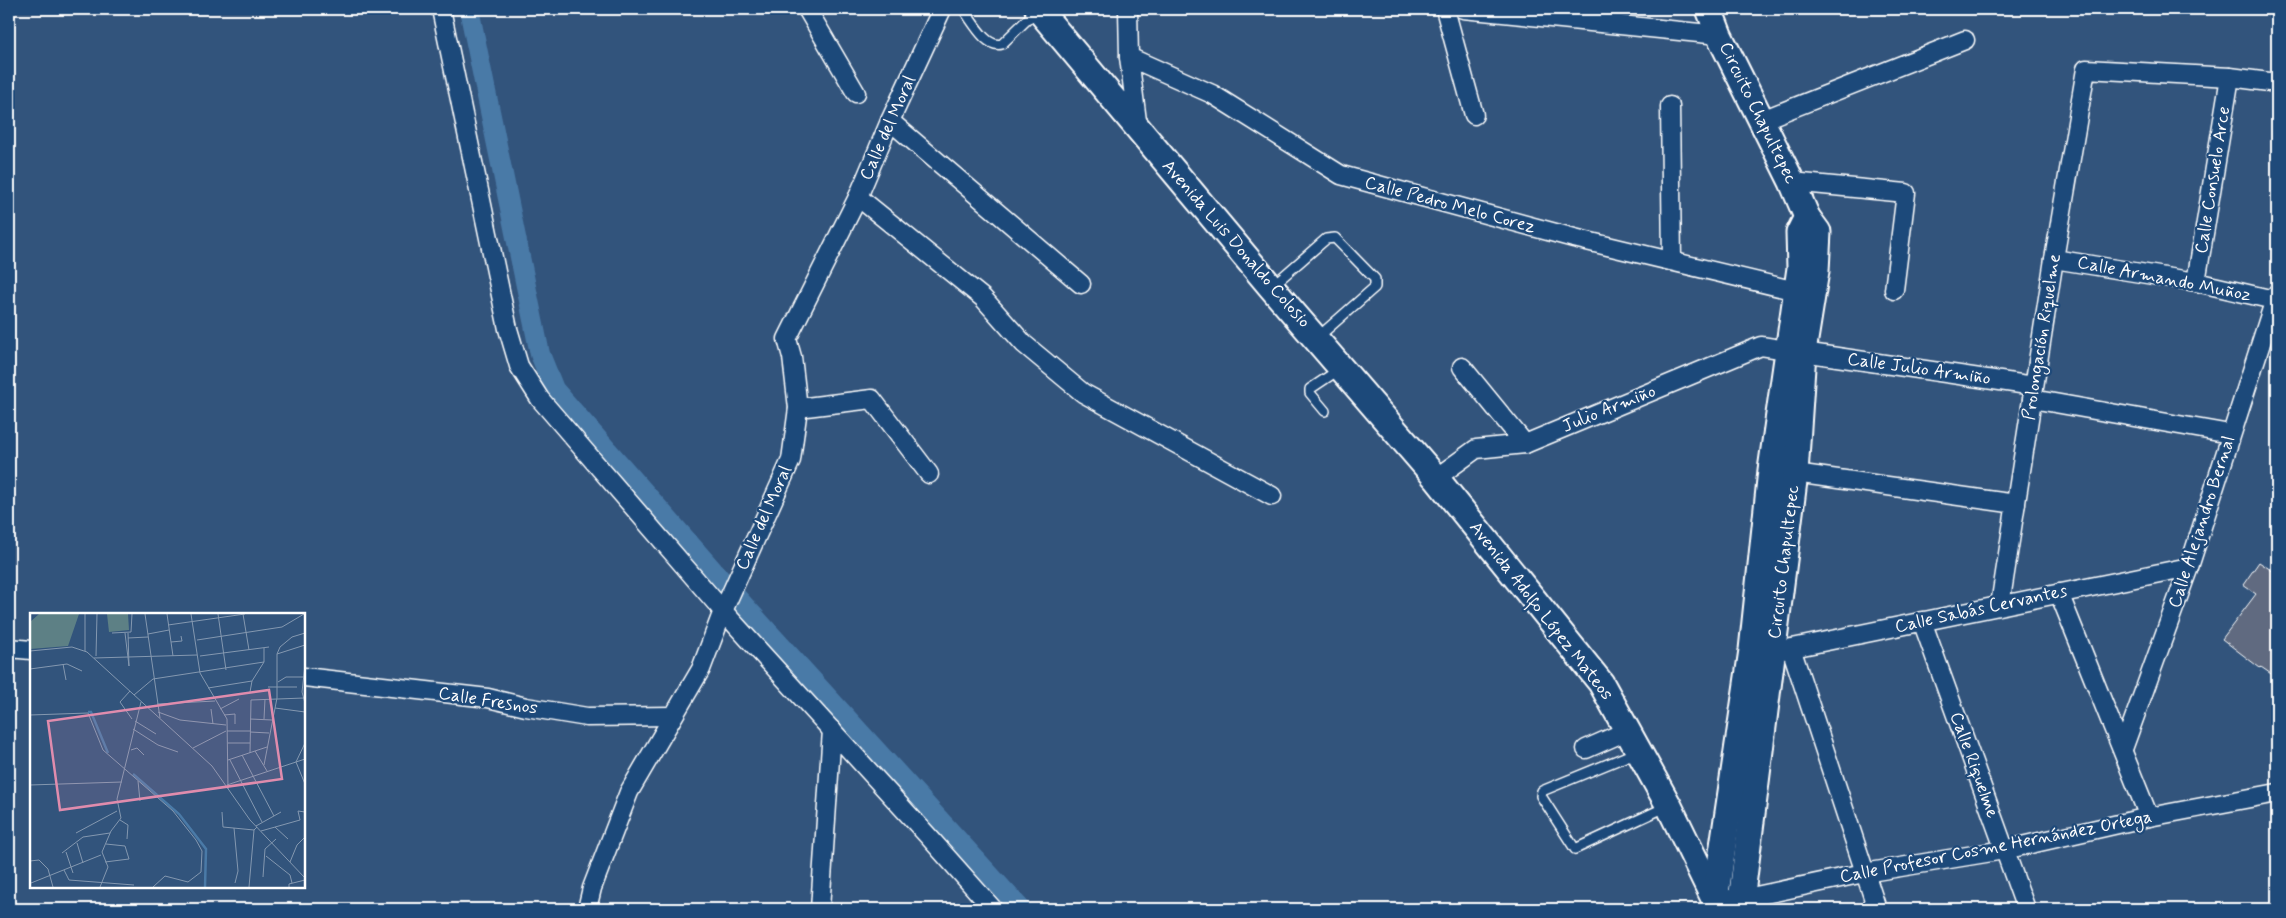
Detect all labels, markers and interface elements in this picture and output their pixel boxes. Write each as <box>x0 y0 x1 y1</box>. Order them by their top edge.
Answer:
street label: Circuito Chapultepec <box>1713 38 1803 188</box>
street label: Calle del Moral <box>854 72 922 184</box>
street label: Calle Consuelo Arce <box>2190 105 2236 255</box>
street label: Avenida Luis Donaldo Colosio <box>1156 155 1316 333</box>
street label: Calle Pedro Melo Corez <box>1362 171 1538 239</box>
street label: Calle Armando Muñoz <box>2075 250 2253 308</box>
street label: Prolongación Riquelme <box>2017 252 2068 422</box>
street label: Calle Julio Armiño <box>1846 347 1992 391</box>
street label: Julio Armiño <box>1559 379 1659 439</box>
street label: Calle Alejandro Bernal <box>2163 433 2241 611</box>
street label: Calle del Moral <box>730 462 798 574</box>
street label: Circuito Chapultepec <box>1763 484 1805 640</box>
street label: Avenida Adolfo López Mateos <box>1462 516 1619 707</box>
street label: Calle Sabás Cervantes <box>1893 579 2069 639</box>
inset map <box>30 613 305 888</box>
street label: Calle Fresnos <box>437 681 539 721</box>
street label: Calle Riquelme <box>1944 709 2004 821</box>
street label: Calle Profesor Cosme Hernández Ortega <box>1838 805 2154 890</box>

